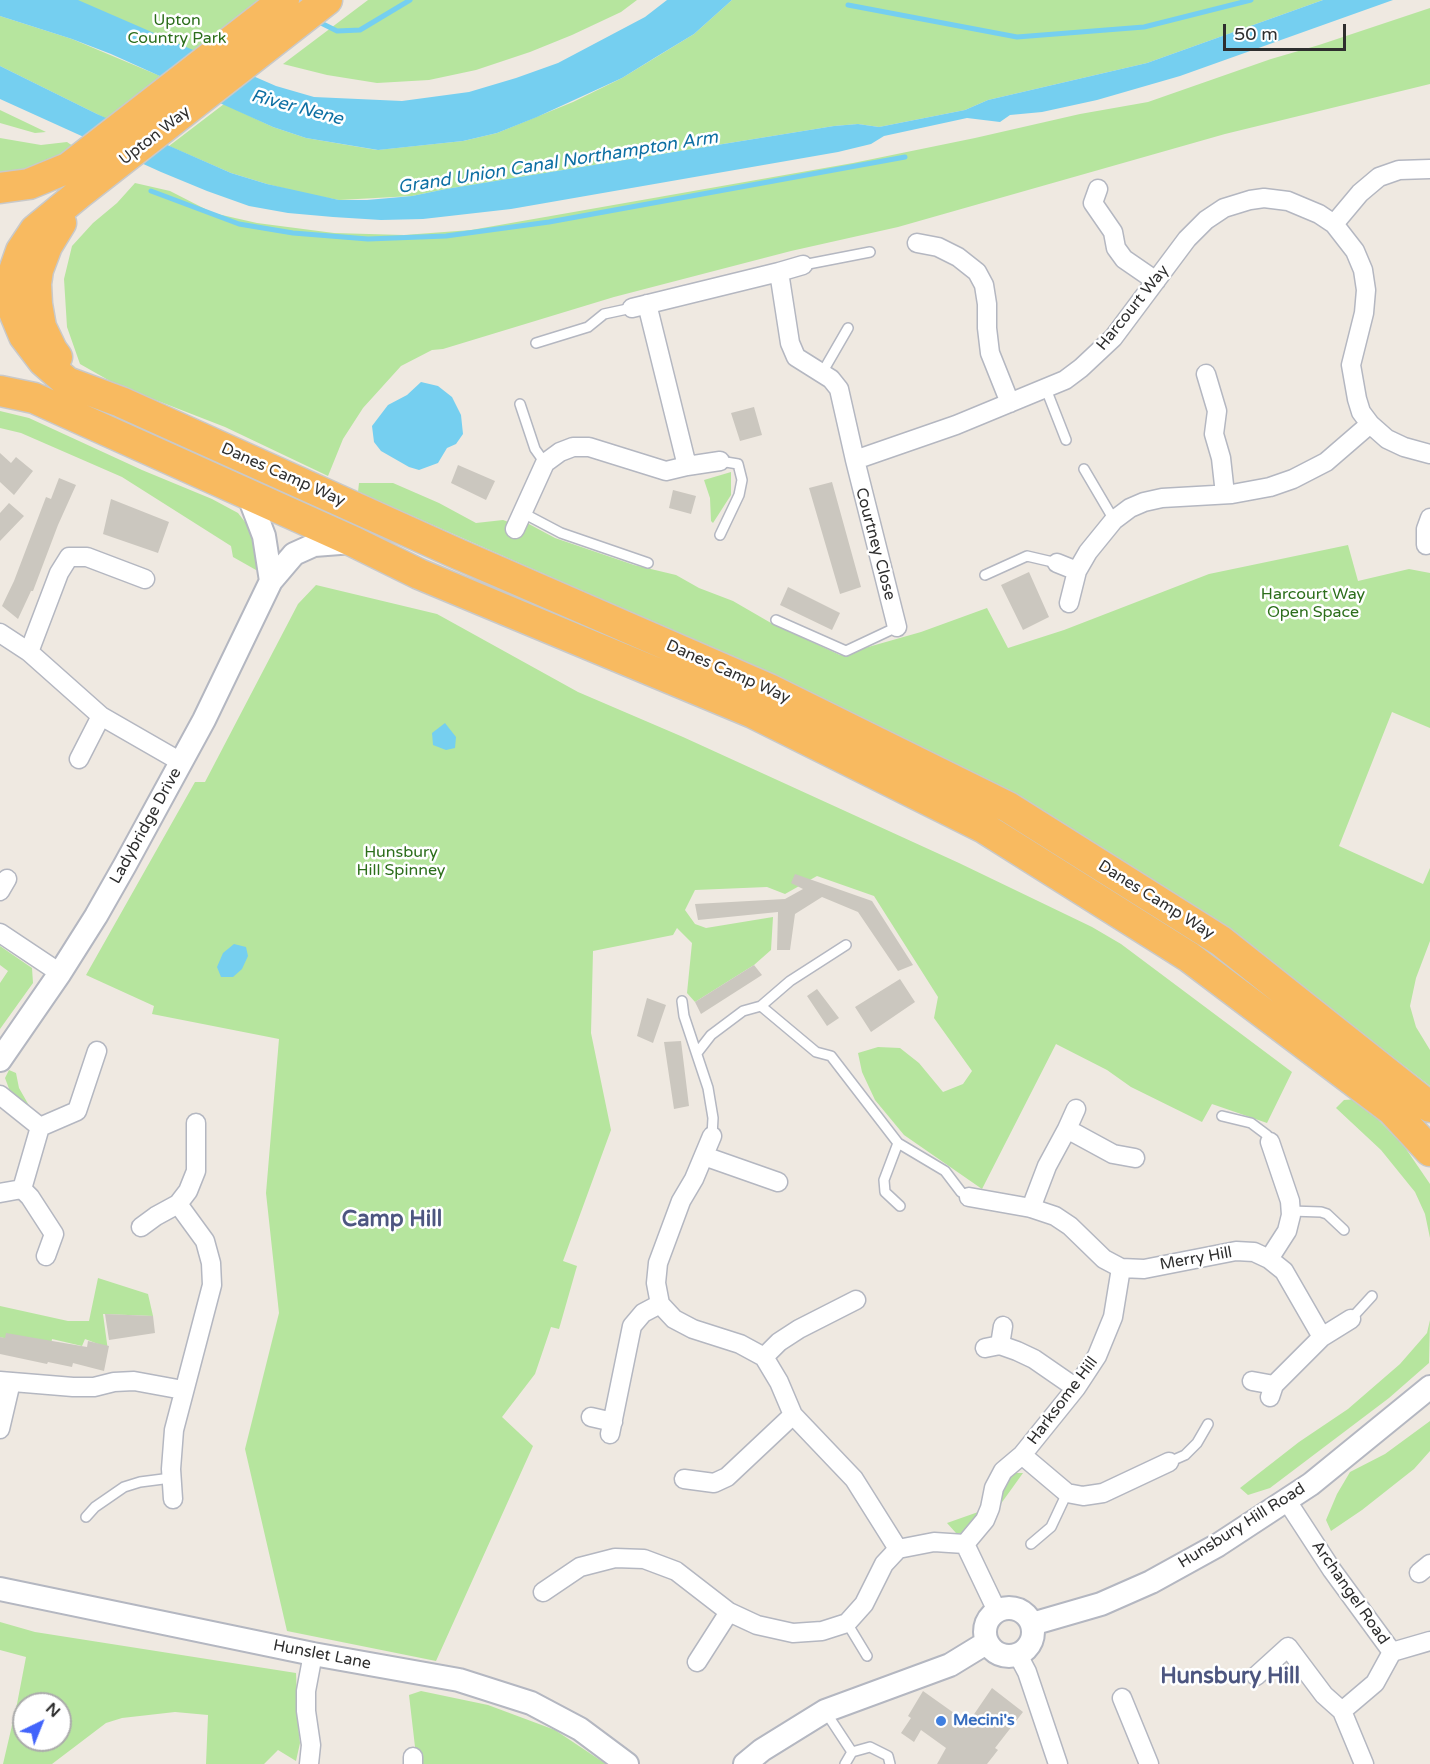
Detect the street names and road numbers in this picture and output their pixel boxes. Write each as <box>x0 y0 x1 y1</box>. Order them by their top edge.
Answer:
street label: Upton Way <box>116 102 194 170</box>
street label: Harcourt Way <box>1093 261 1173 355</box>
street label: Danes Camp Way <box>218 439 348 511</box>
street label: Courtney Close <box>851 486 899 602</box>
street label: Danes Camp Way <box>663 636 793 708</box>
street label: Ladybridge Drive <box>106 765 186 887</box>
street label: Danes Camp Way <box>1094 856 1218 944</box>
street label: Merry Hill <box>1158 1243 1234 1275</box>
street label: Harksome Hill <box>1024 1353 1102 1449</box>
street label: Hunsbury Hill Road <box>1175 1479 1309 1573</box>
street label: Archangel Road <box>1307 1537 1393 1649</box>
street label: Hunslet Lane <box>271 1636 373 1674</box>

